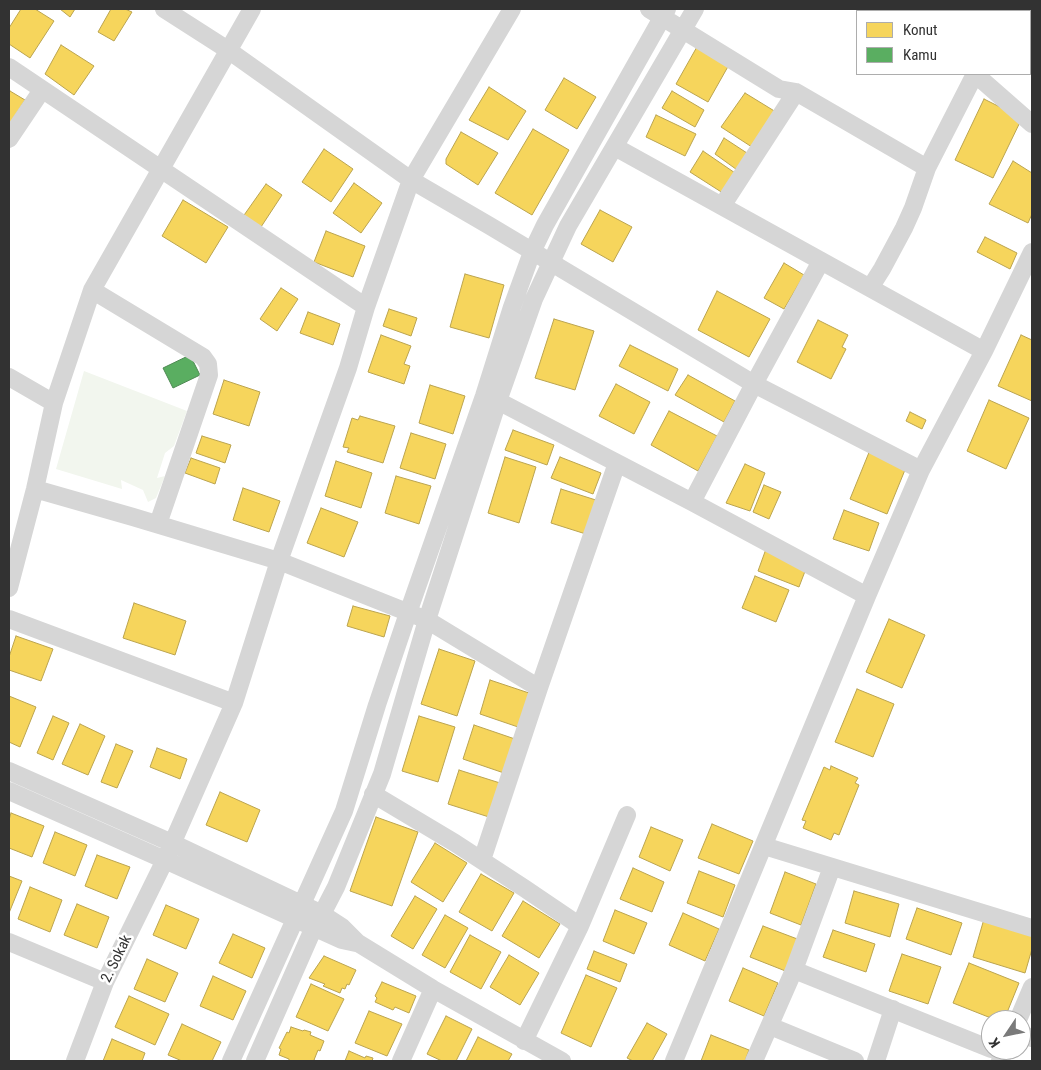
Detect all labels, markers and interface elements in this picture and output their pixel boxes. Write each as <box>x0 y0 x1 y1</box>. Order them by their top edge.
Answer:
legend <box>856 10 1031 75</box>
text: Konut <box>903 21 937 39</box>
text: Kamu <box>903 46 937 64</box>
street label: 2. Sokak <box>98 932 136 986</box>
north arrow <box>981 1010 1031 1060</box>
text: K <box>986 1035 1003 1051</box>

